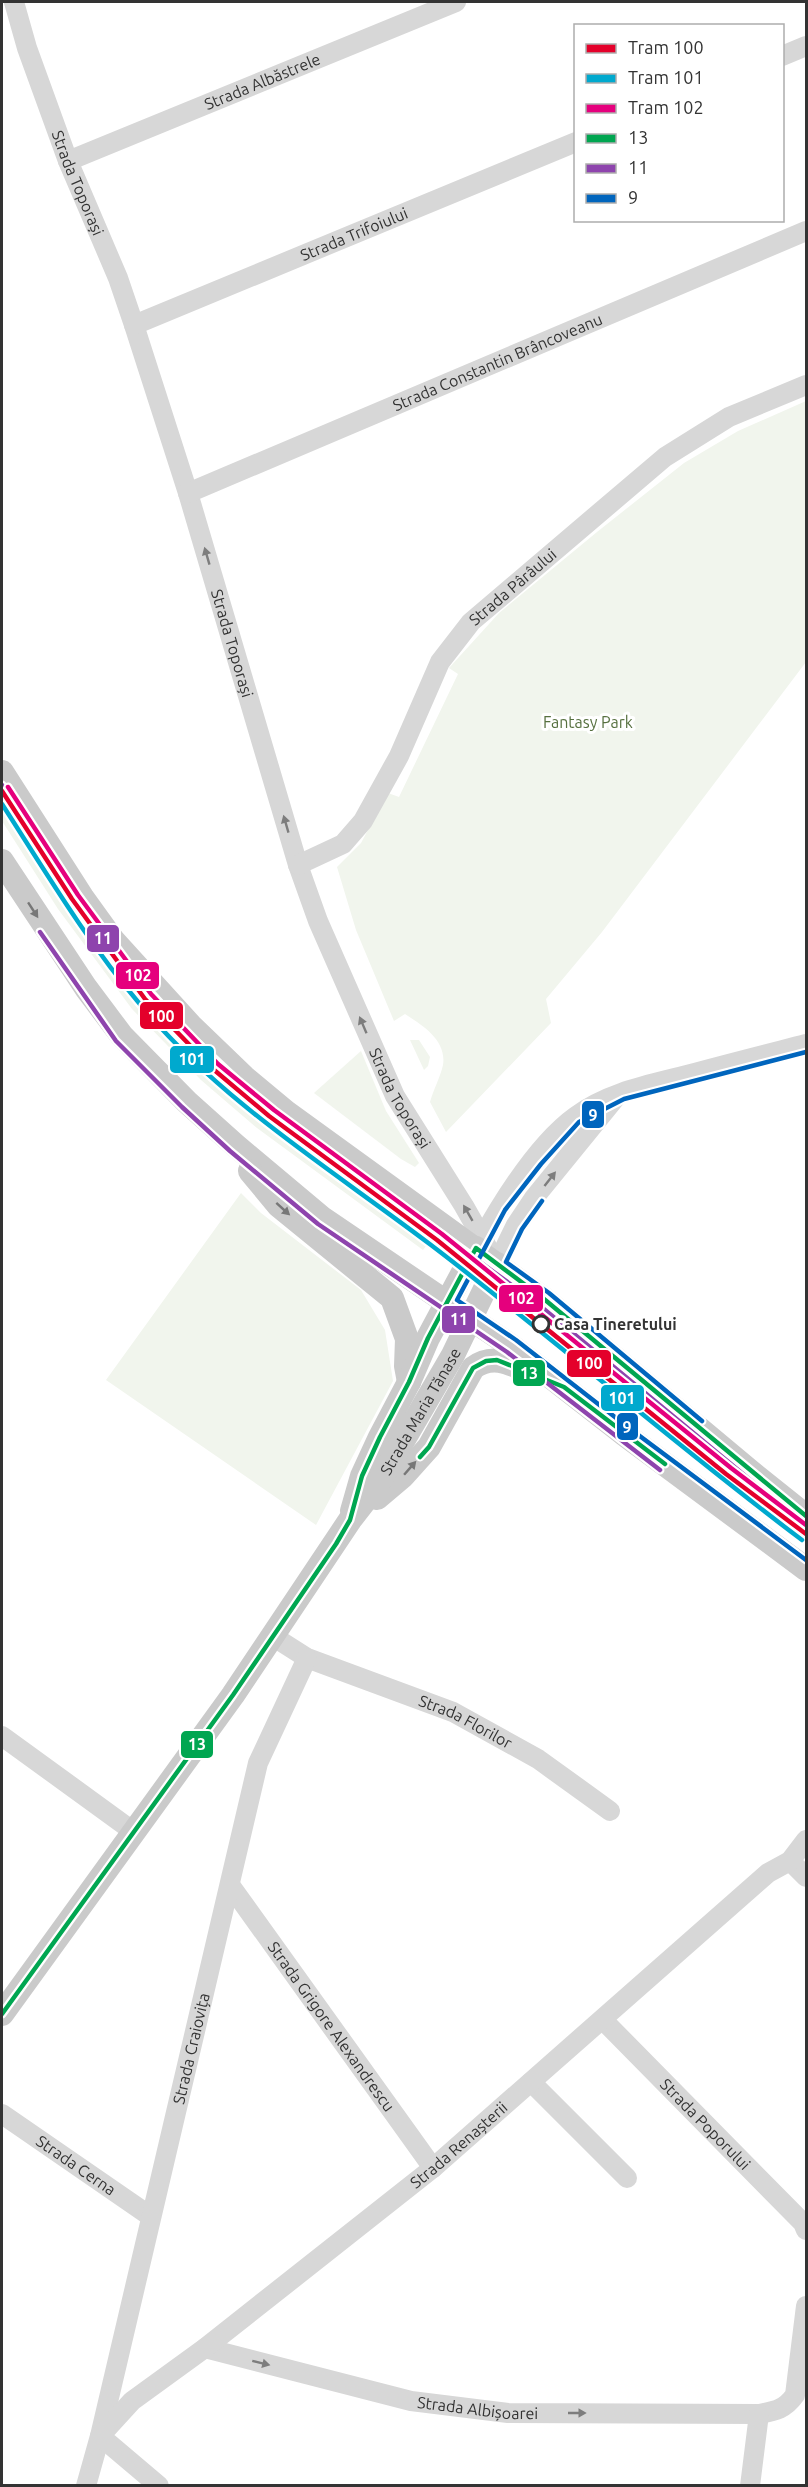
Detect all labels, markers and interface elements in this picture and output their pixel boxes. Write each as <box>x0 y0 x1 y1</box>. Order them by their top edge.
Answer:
legend <box>574 24 784 222</box>
text: Tram 100 <box>628 37 704 57</box>
street label: Strada Albăstrele <box>202 50 323 113</box>
text: Tram 101 <box>628 67 704 87</box>
text: Tram 102 <box>628 97 704 117</box>
text: 13 <box>628 127 648 147</box>
street label: Strada Toporași <box>49 128 108 238</box>
text: 11 <box>628 157 648 177</box>
text: 9 <box>628 187 638 207</box>
street label: Strada Trifoiului <box>298 204 410 264</box>
street label: Strada Constantin Brâncoveanu <box>390 310 605 414</box>
street label: Strada Pârâului <box>465 545 560 629</box>
one-way arrow <box>202 547 211 565</box>
street label: Strada Toporași <box>208 587 257 699</box>
park label: Fantasy Park <box>543 713 633 731</box>
one-way arrow <box>281 815 290 833</box>
one-way arrow <box>28 901 39 918</box>
line badge: 11 <box>86 924 120 953</box>
text: 11 <box>94 929 112 947</box>
line badge: 102 <box>115 961 160 990</box>
text: 102 <box>124 966 152 984</box>
line badge: 100 <box>139 1001 184 1030</box>
text: 100 <box>147 1007 175 1025</box>
one-way arrow <box>358 1016 368 1034</box>
line badge: 101 <box>169 1045 215 1074</box>
street label: Strada Toporași <box>366 1045 434 1152</box>
text: 101 <box>178 1050 206 1068</box>
line badge: 9 <box>581 1100 605 1129</box>
text: 9 <box>588 1106 598 1124</box>
one-way arrow <box>543 1171 556 1187</box>
one-way arrow <box>275 1202 290 1216</box>
one-way arrow <box>463 1205 473 1222</box>
line badge: 102 <box>498 1284 544 1313</box>
text: 102 <box>507 1289 535 1307</box>
line badge: 11 <box>441 1305 476 1334</box>
text: 11 <box>450 1310 468 1328</box>
marker: Casa Tineretului <box>532 1315 550 1333</box>
place label: Casa Tineretului <box>554 1315 677 1333</box>
street label: Strada Maria Tănase <box>376 1345 464 1478</box>
line badge: 100 <box>566 1349 612 1378</box>
text: 100 <box>575 1354 603 1372</box>
line badge: 13 <box>512 1359 546 1387</box>
text: 13 <box>520 1364 538 1382</box>
line badge: 101 <box>600 1384 645 1412</box>
text: 101 <box>608 1389 636 1407</box>
line badge: 9 <box>616 1412 639 1441</box>
text: 9 <box>622 1418 632 1436</box>
one-way arrow <box>403 1461 416 1476</box>
street label: Strada Florilor <box>416 1691 515 1752</box>
line badge: 13 <box>180 1730 214 1759</box>
text: 13 <box>188 1735 206 1753</box>
street label: Strada Grigore Alexandrescu <box>264 1938 398 2115</box>
street label: Strada Craiovița <box>169 1991 213 2106</box>
street label: Strada Poporului <box>657 2075 754 2173</box>
street label: Strada Renașterii <box>407 2098 511 2192</box>
street label: Strada Cerna <box>33 2131 119 2199</box>
one-way arrow <box>252 2358 270 2368</box>
street label: Strada Albișoarei <box>416 2393 538 2422</box>
one-way arrow <box>567 2408 586 2418</box>

